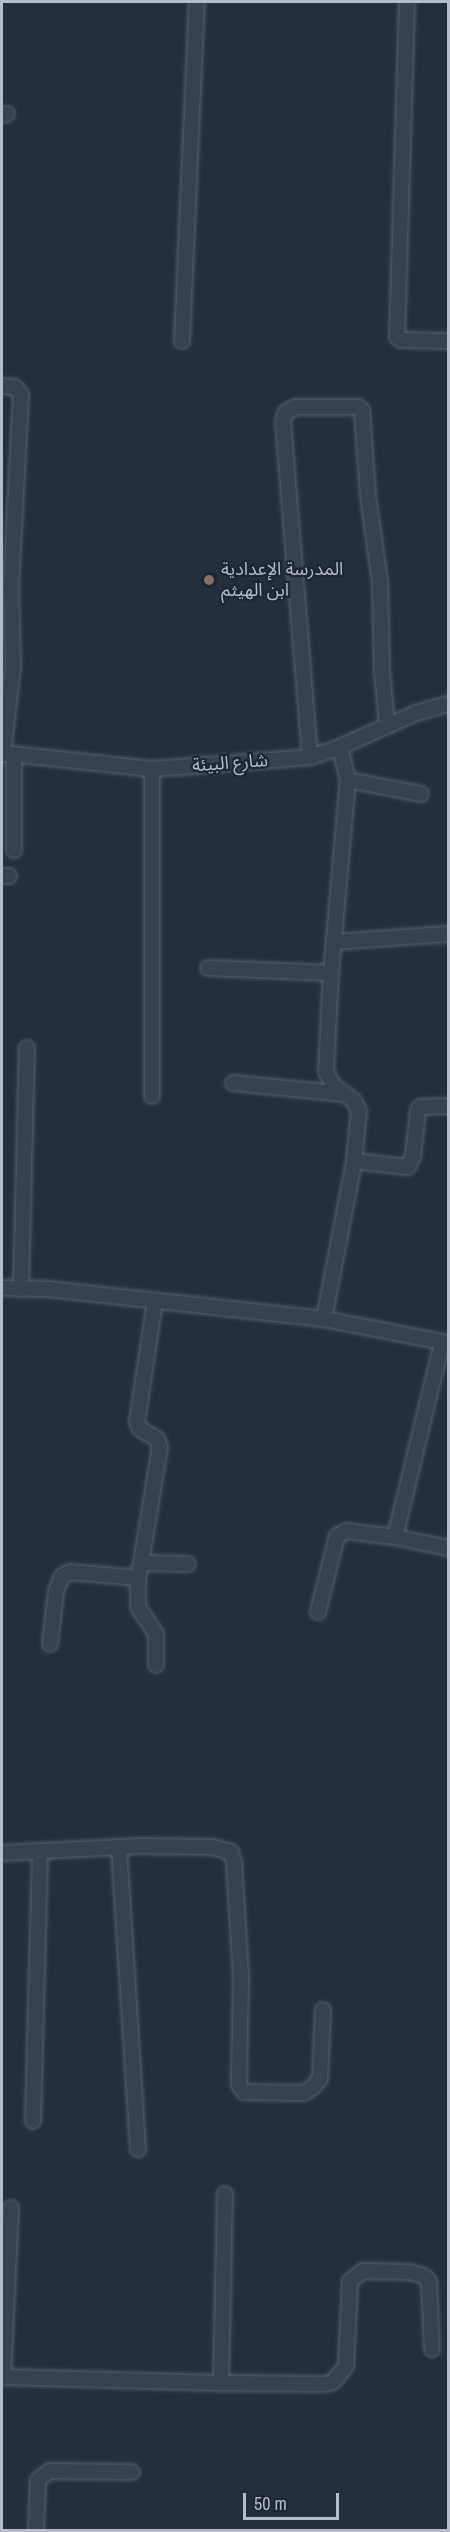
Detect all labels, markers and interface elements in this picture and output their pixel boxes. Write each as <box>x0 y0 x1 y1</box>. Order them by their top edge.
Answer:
place label: المدرسة الإعدادية ابن الهيثم <box>221 559 343 602</box>
marker: المدرسة الإعدادية ابن الهيثم <box>202 573 216 587</box>
street label: شارع البيئة <box>191 750 269 776</box>
scale bar <box>246 2481 342 2519</box>
text: 50 m <box>254 2491 287 2516</box>

